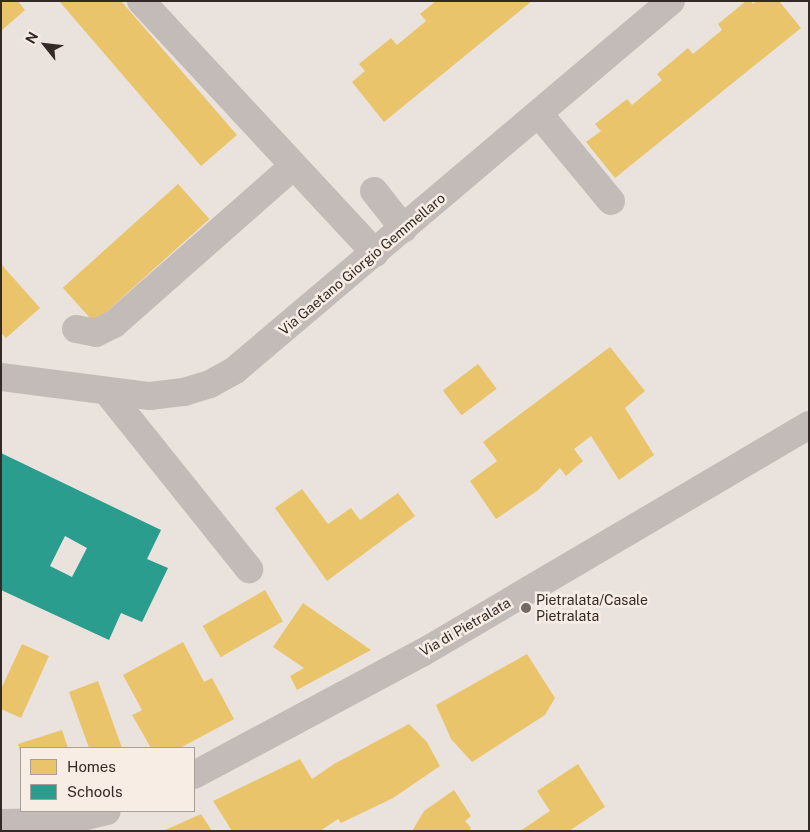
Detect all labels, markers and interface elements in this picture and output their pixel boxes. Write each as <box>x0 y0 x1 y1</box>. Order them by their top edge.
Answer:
north arrow <box>20 20 70 70</box>
text: N <box>22 29 42 46</box>
street label: Via Gaetano Giorgio Gemmellaro <box>275 189 449 339</box>
place label: Pietralata/Casale Pietralata <box>536 592 648 624</box>
street label: Via di Pietralata <box>416 594 514 660</box>
marker: Pietralata/Casale Pietralata <box>520 602 532 614</box>
legend <box>20 747 195 812</box>
text: Homes <box>67 758 116 775</box>
text: Schools <box>67 783 123 800</box>

